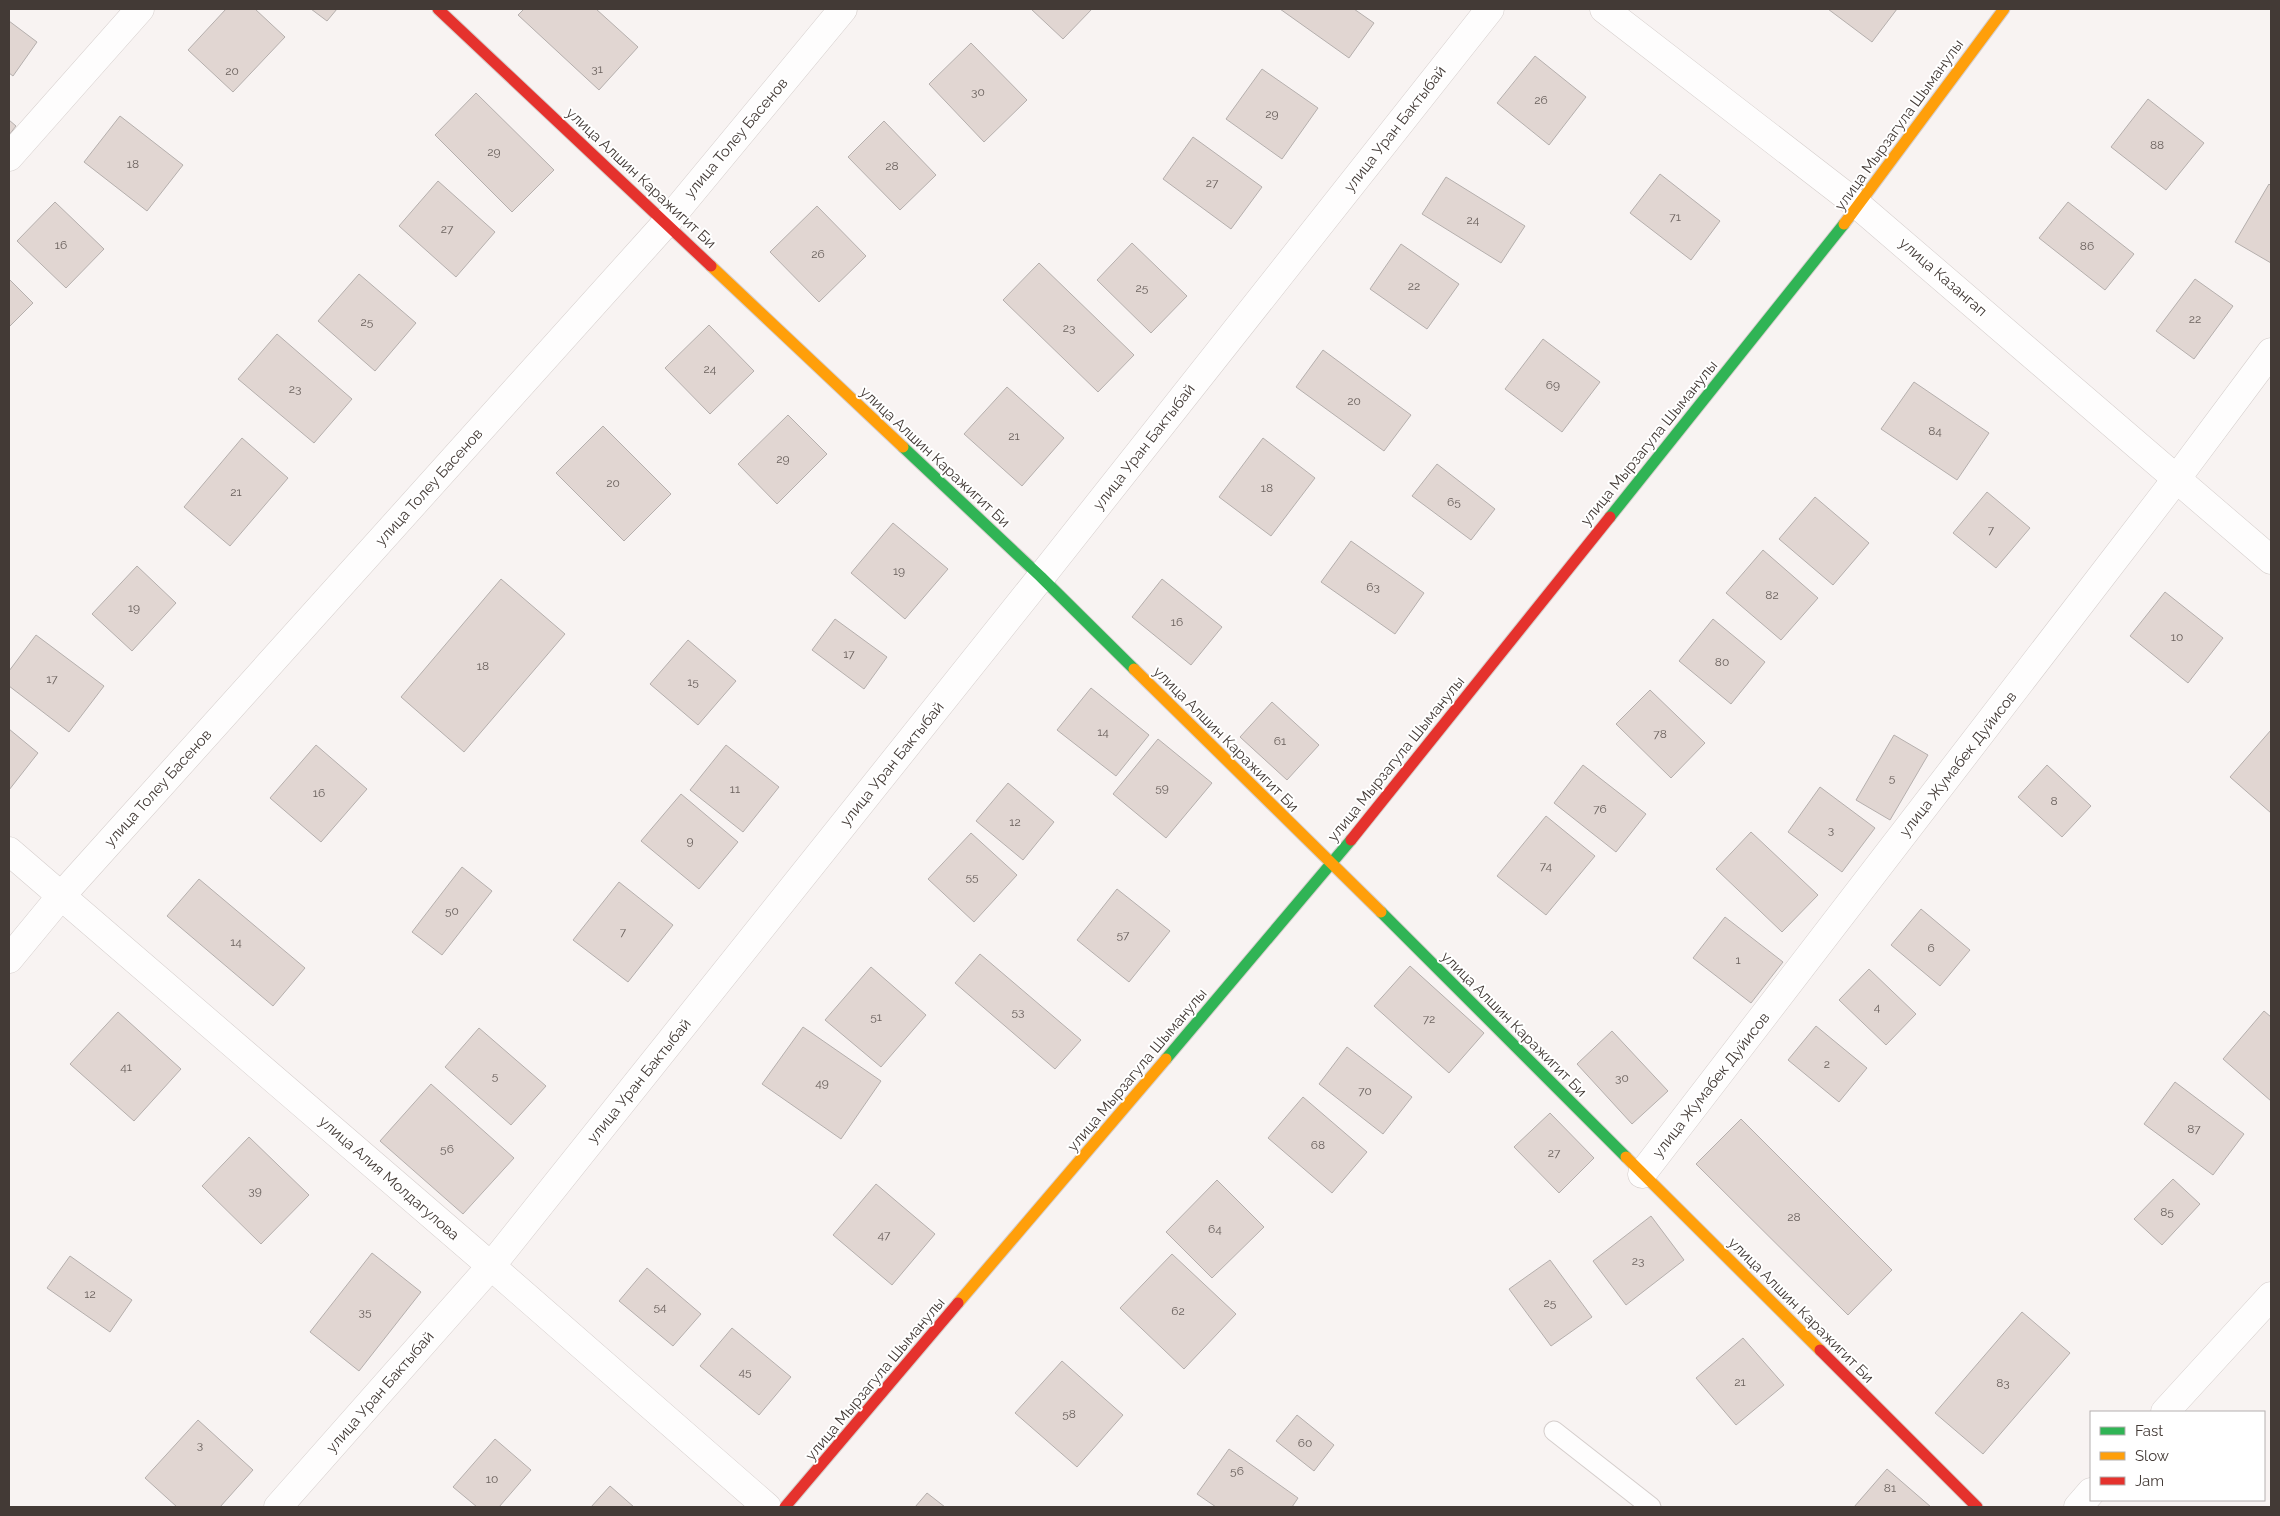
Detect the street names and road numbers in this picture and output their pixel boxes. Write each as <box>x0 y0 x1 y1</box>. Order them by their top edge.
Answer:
street label: улица Мырзагула Шыманулы <box>1831 36 1967 214</box>
street label: улица Уран Бактыбай <box>1340 62 1450 196</box>
street label: улица Толеу Басенов <box>680 74 792 202</box>
street label: улица Алшин Каражигит Би <box>562 104 720 252</box>
street label: улица Казангап <box>1895 234 1991 320</box>
street label: улица Мырзагула Шыманулы <box>1577 357 1721 529</box>
street label: улица Уран Бактыбай <box>1089 380 1199 514</box>
street label: улица Алшин Каражигит Би <box>856 383 1014 531</box>
street label: улица Толеу Басенов <box>372 425 486 549</box>
street label: улица Алшин Каражигит Би <box>1149 662 1303 816</box>
street label: улица Мырзагула Шыманулы <box>1324 673 1468 845</box>
street label: улица Жумабек Дуйисов <box>1896 688 2020 840</box>
street label: улица Уран Бактыбай <box>836 698 948 830</box>
street label: улица Толеу Басенов <box>101 726 215 850</box>
street label: улица Алшин Каражигит Би <box>1437 947 1591 1101</box>
street label: улица Мырзагула Шыманулы <box>1064 985 1210 1155</box>
street label: улица Жумабек Дуйисов <box>1649 1009 1773 1161</box>
street label: улица Уран Бактыбай <box>583 1015 695 1147</box>
street label: улица Алия Молдагулова <box>315 1112 463 1244</box>
street label: улица Алшин Каражигит Би <box>1724 1233 1878 1387</box>
street label: улица Мырзагула Шыманулы <box>802 1294 948 1464</box>
street label: улица Уран Бактыбай <box>322 1328 438 1456</box>

